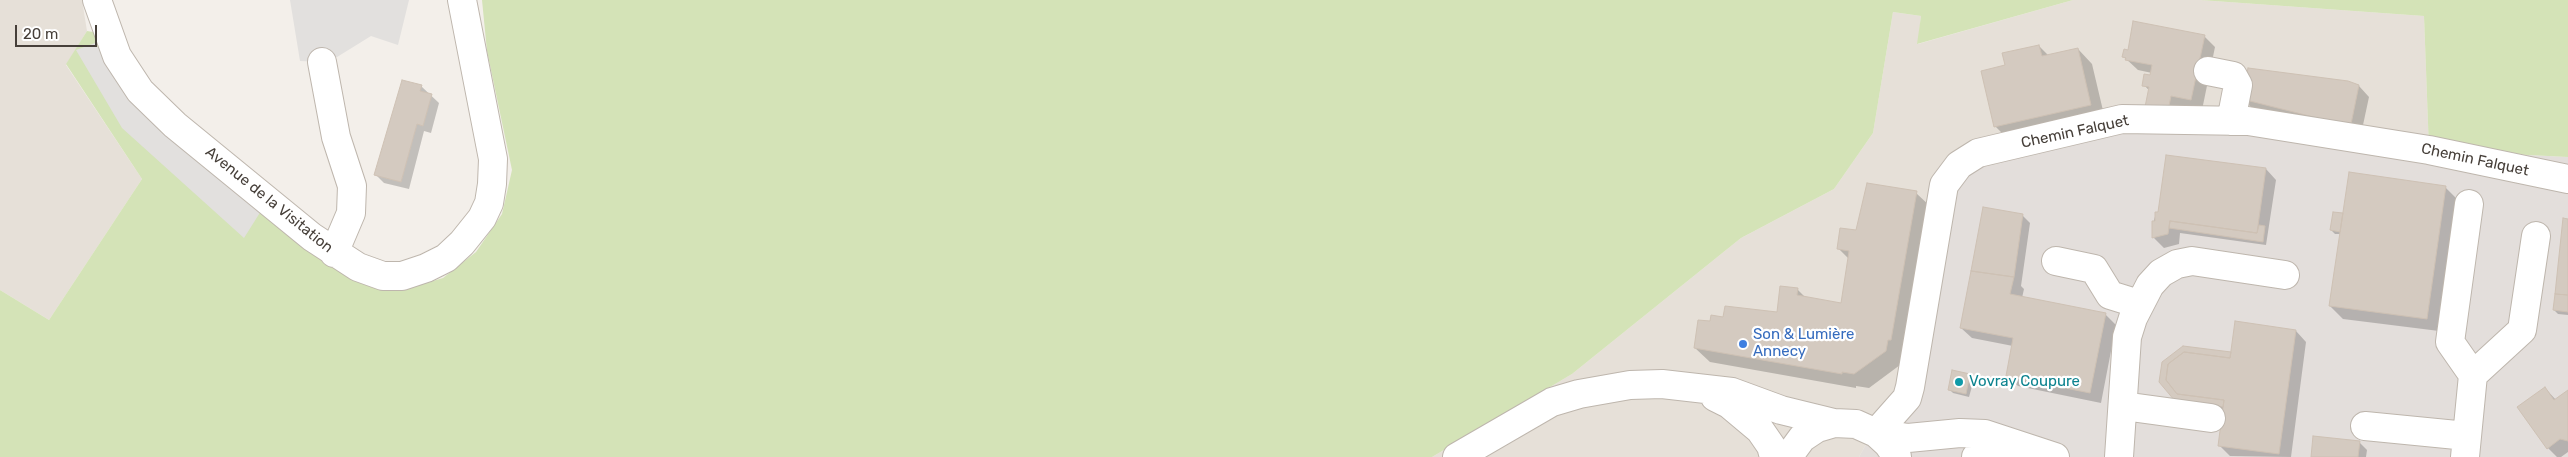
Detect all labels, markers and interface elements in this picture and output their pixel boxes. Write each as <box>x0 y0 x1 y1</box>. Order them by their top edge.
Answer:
scale bar <box>18 15 100 47</box>
text: 20 m <box>23 25 58 43</box>
street label: Chemin Falquet <box>2019 112 2131 152</box>
street label: Chemin Falquet <box>2419 140 2531 180</box>
street label: Avenue de la Visitation <box>202 143 336 257</box>
place label: Son & Lumière Annecy <box>1753 326 1854 361</box>
marker: Son & Lumière Annecy <box>1737 338 1749 350</box>
place label: Vovray Coupure <box>1969 373 2080 391</box>
marker: Vovray Coupure <box>1953 376 1965 388</box>

